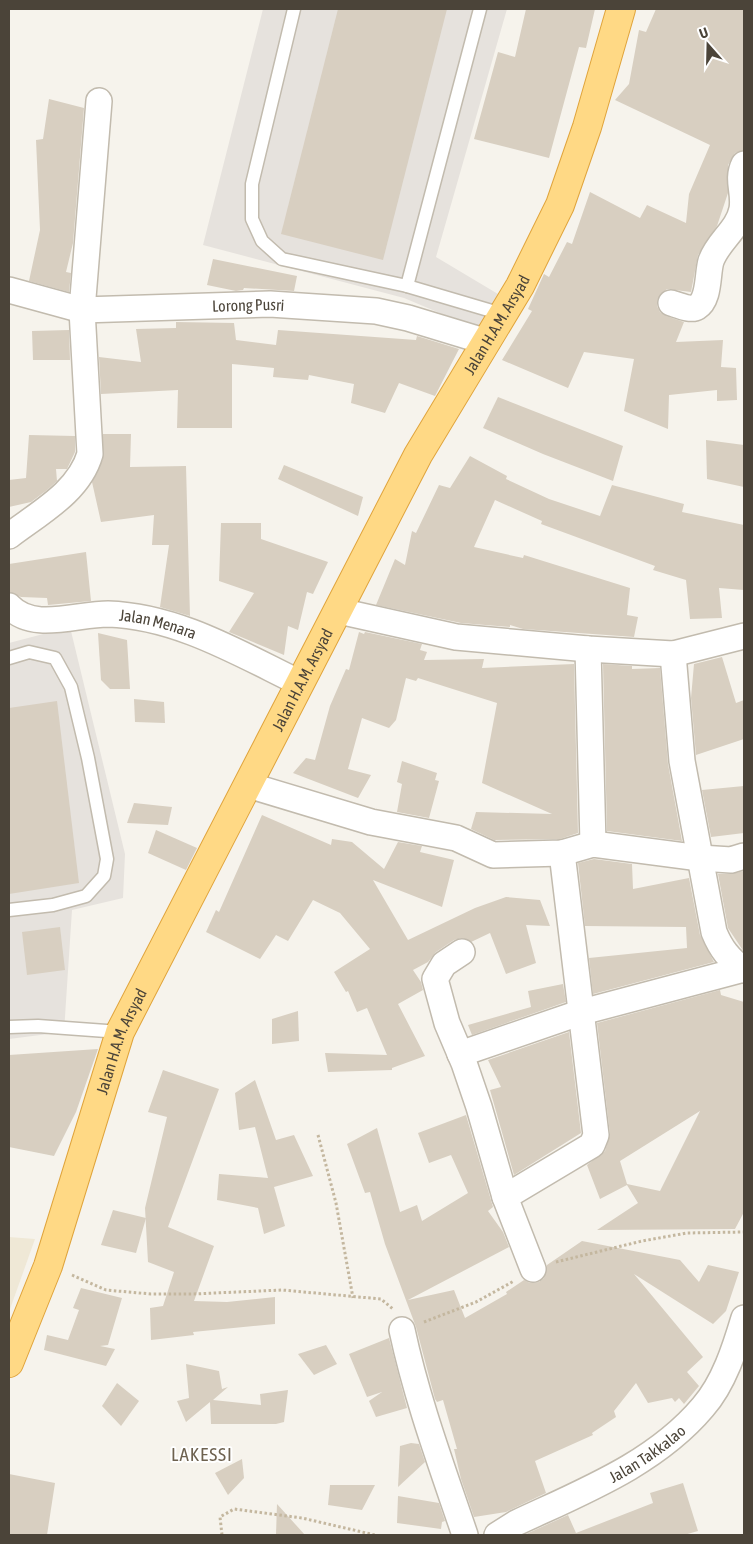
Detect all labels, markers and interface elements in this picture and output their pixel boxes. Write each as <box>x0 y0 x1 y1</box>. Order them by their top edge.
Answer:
north arrow <box>683 20 733 70</box>
text: U <box>697 24 710 42</box>
street label: Jalan H.A.M. Arsyad <box>460 272 533 378</box>
street label: Lorong Pusri <box>212 295 285 315</box>
street label: Jalan Menara <box>118 606 199 642</box>
street label: Jalan H.A.M. Arsyad <box>268 625 336 734</box>
street label: Jalan H.A.M. Arsyad <box>92 985 150 1096</box>
street label: Jalan Takkalao <box>606 1421 689 1486</box>
district label: LAKESSI <box>171 1443 233 1465</box>

